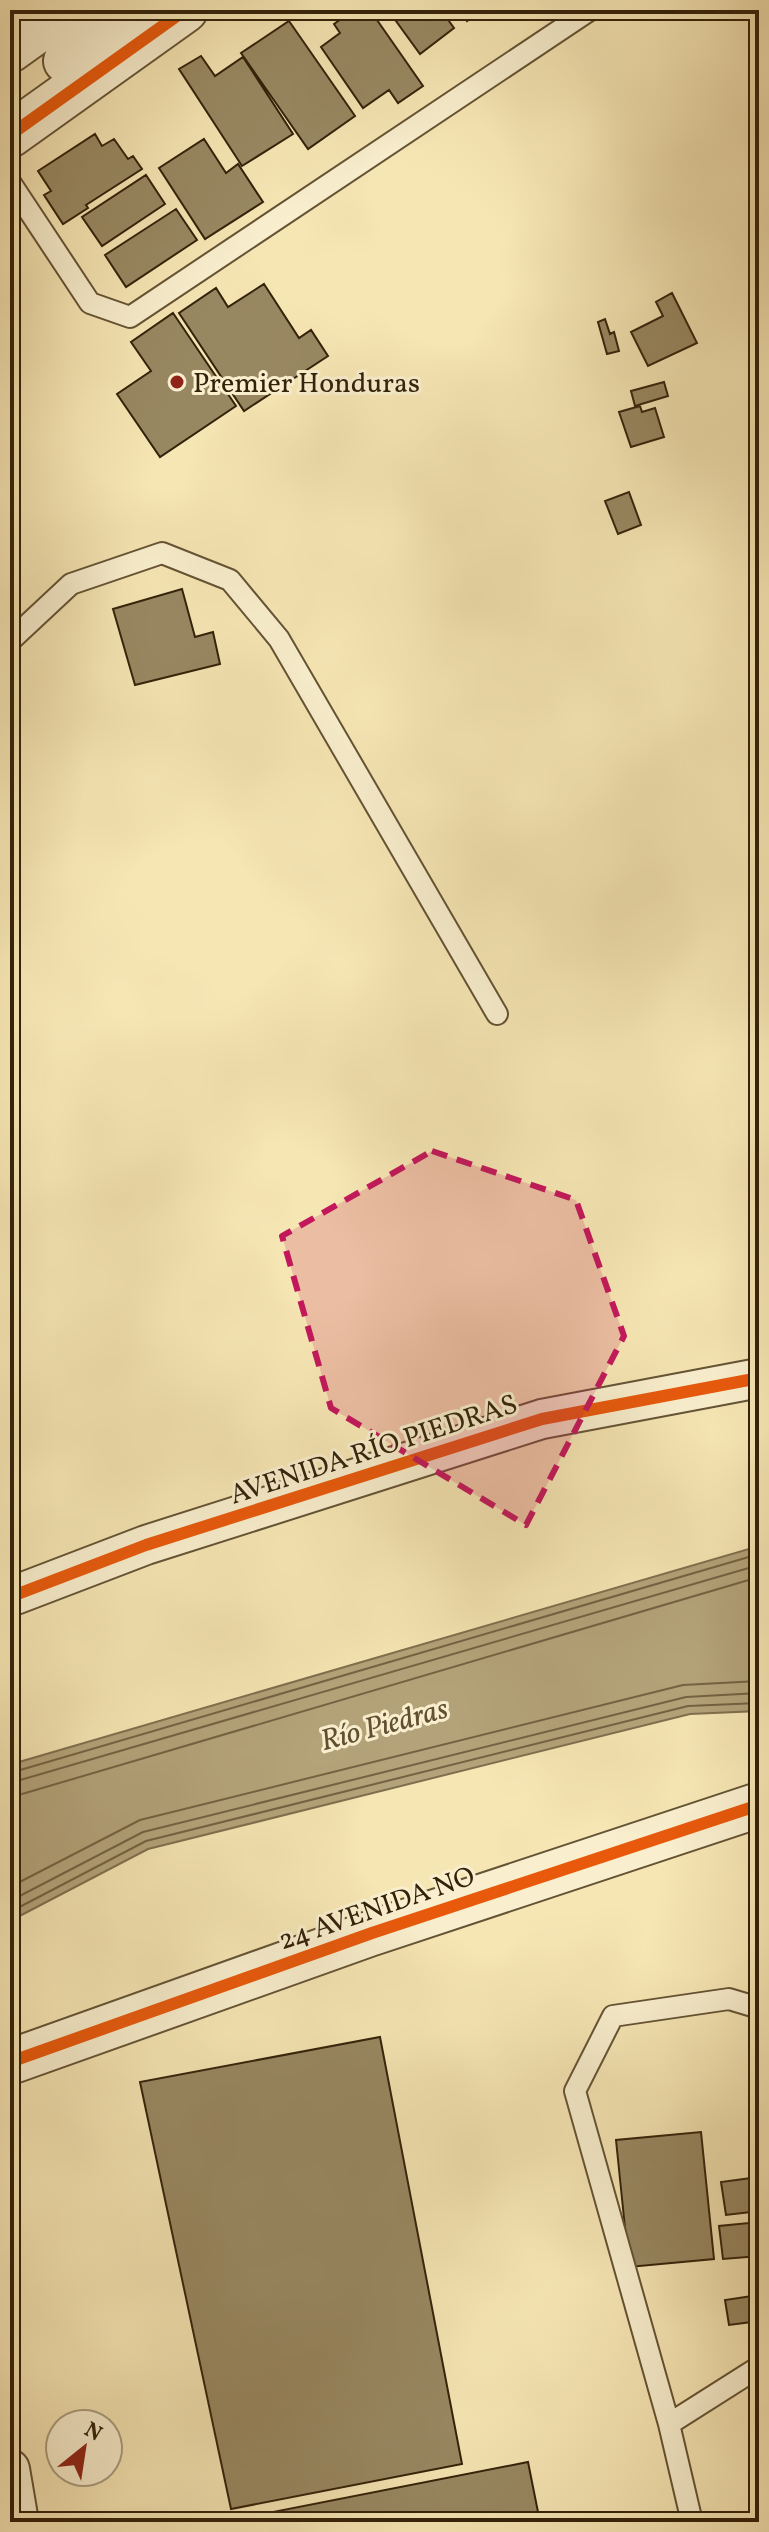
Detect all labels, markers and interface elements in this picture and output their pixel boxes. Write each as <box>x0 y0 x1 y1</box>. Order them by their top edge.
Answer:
place label: Premier Honduras <box>193 365 420 404</box>
marker: Premier Honduras <box>168 373 186 391</box>
street label: AVENIDA RÍO PIEDRAS <box>225 1385 523 1515</box>
water label: Río Piedras <box>316 1689 453 1763</box>
street label: 24 AVENIDA NO <box>273 1858 480 1961</box>
north arrow <box>44 2408 124 2488</box>
text: N <box>78 2415 107 2450</box>

